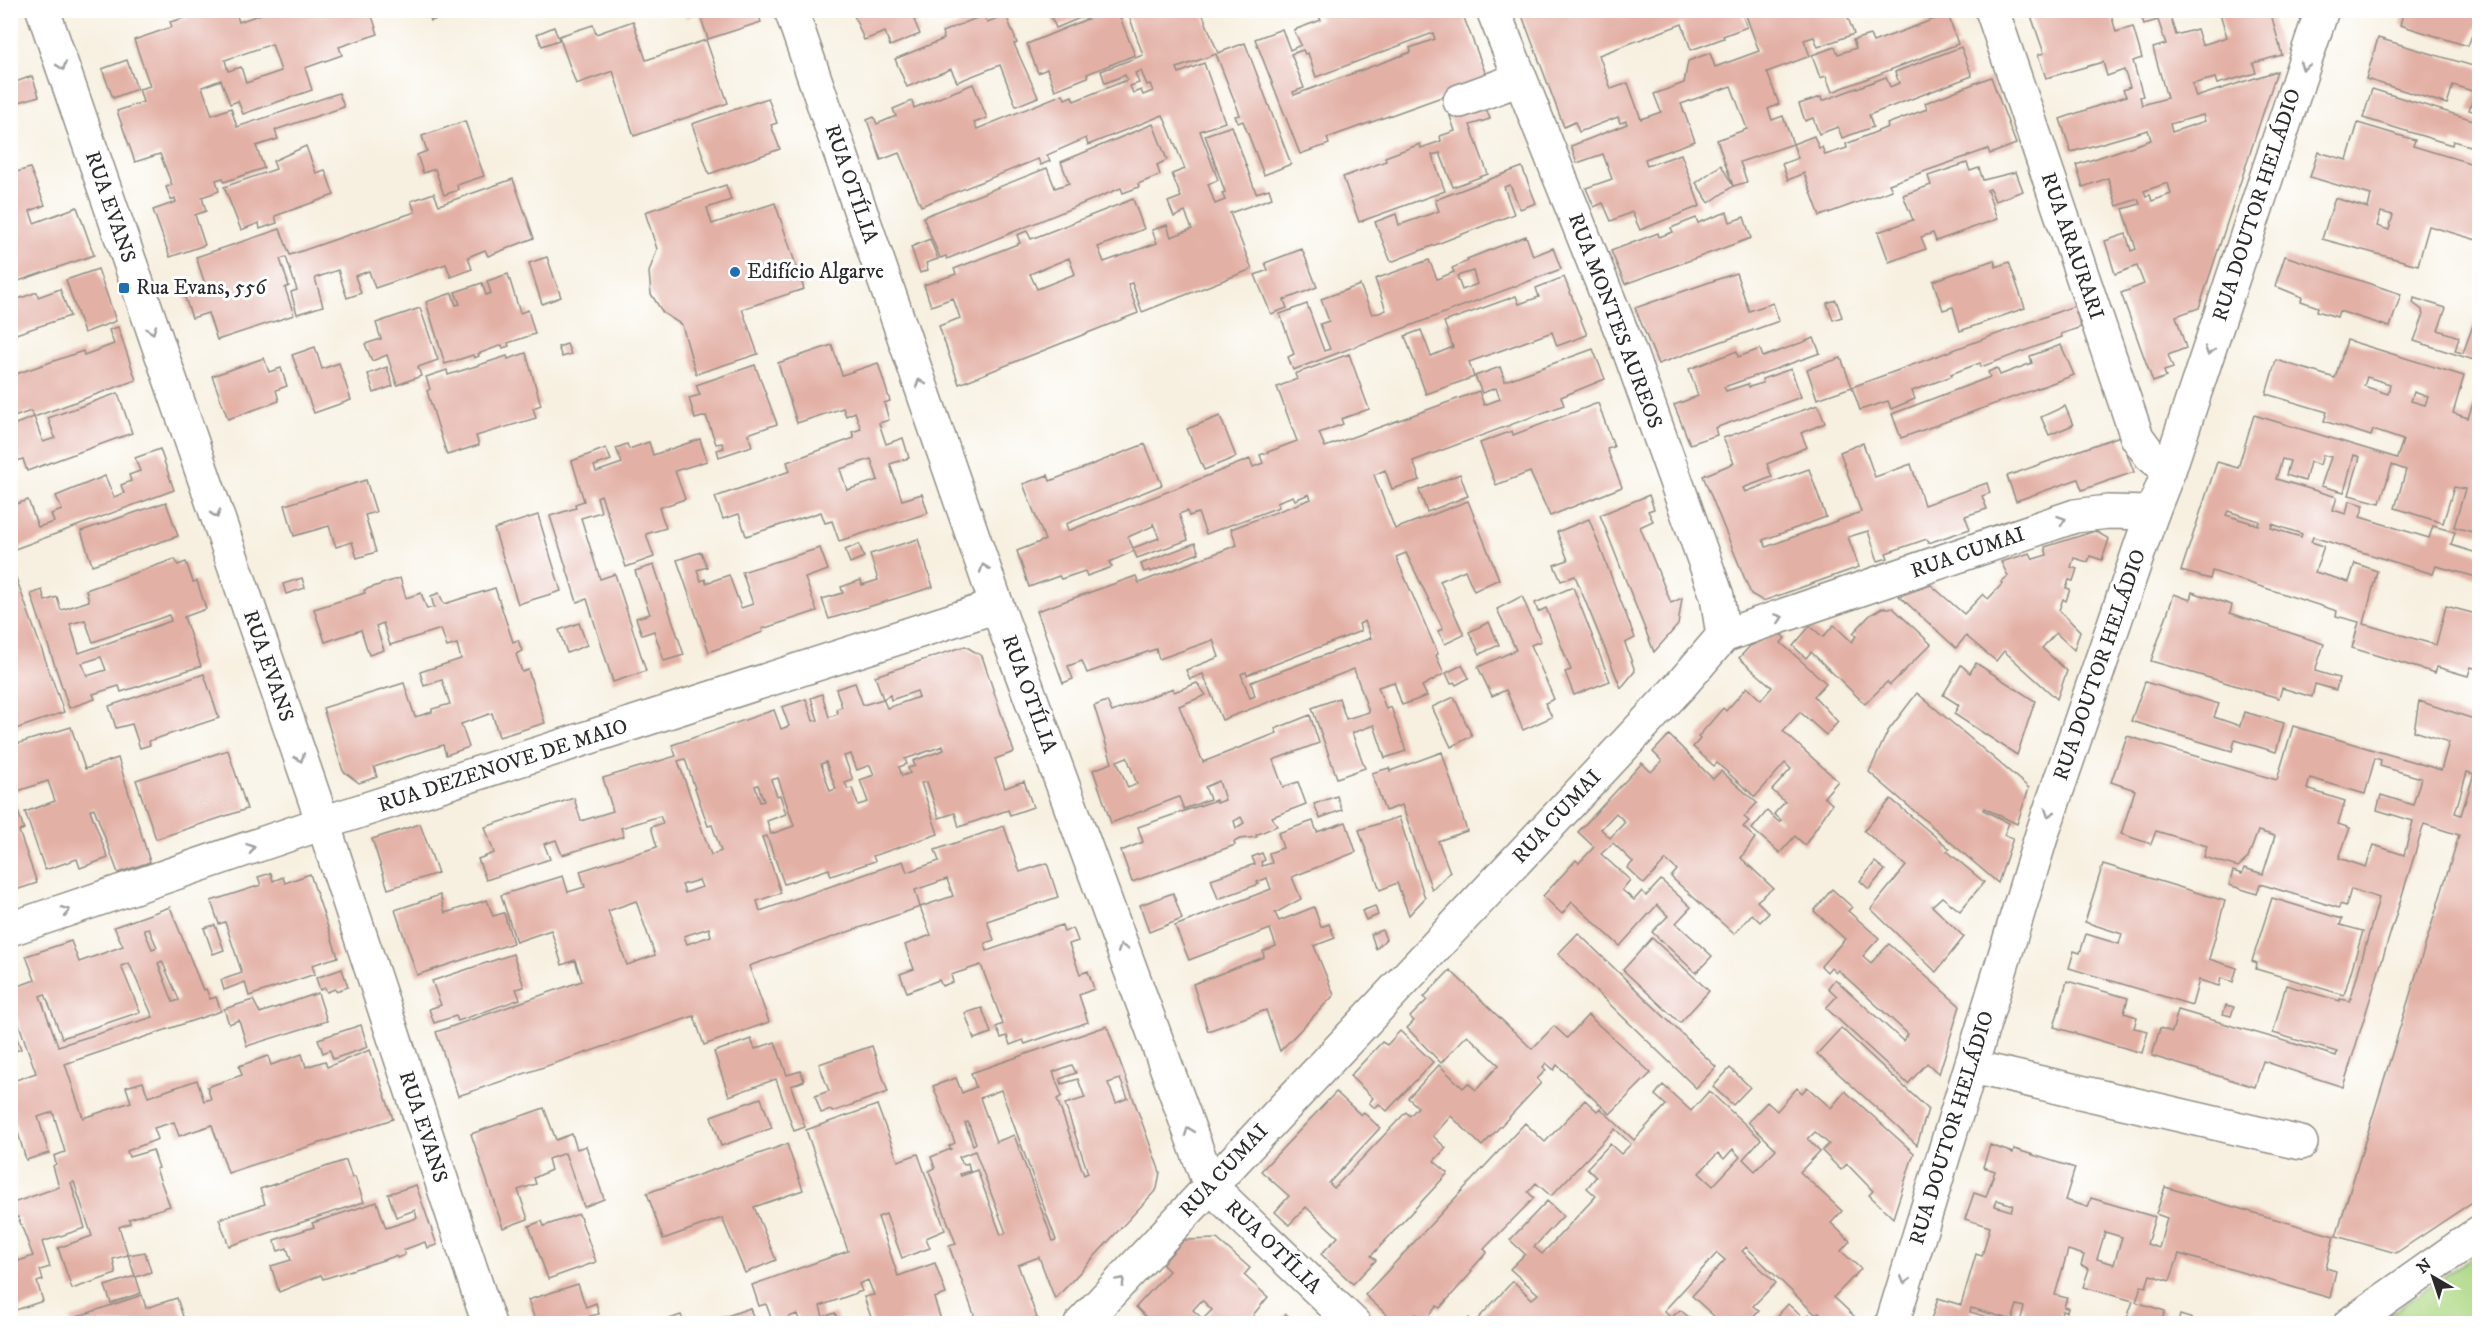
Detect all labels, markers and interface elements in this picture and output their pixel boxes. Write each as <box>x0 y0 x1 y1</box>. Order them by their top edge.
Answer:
one-way arrow <box>54 60 67 71</box>
one-way arrow <box>2298 60 2311 71</box>
street label: RUA DOUTOR HELÁDIO <box>2205 85 2307 325</box>
street label: RUA OTÍLIA <box>819 121 886 247</box>
street label: RUA EVANS <box>79 148 141 266</box>
street label: RUA ARAURARI <box>2035 169 2109 323</box>
street label: RUA MONTES AUREOS <box>1562 210 1668 432</box>
place label: Edifício Algarve <box>747 259 884 285</box>
marker: Edifício Algarve <box>728 265 742 279</box>
place label: Rua Evans, 556 <box>136 275 267 301</box>
marker: Rua Evans, 556 <box>117 281 131 295</box>
one-way arrow <box>145 324 158 335</box>
one-way arrow <box>2204 345 2216 356</box>
one-way arrow <box>915 379 927 389</box>
one-way arrow <box>208 508 221 519</box>
one-way arrow <box>2056 515 2067 528</box>
street label: RUA CUMAI <box>1908 521 2028 585</box>
street label: RUA DOUTOR HELÁDIO <box>2046 545 2152 784</box>
one-way arrow <box>978 563 991 574</box>
street label: RUA EVANS <box>237 607 299 725</box>
one-way arrow <box>1773 612 1784 625</box>
street label: RUA OTÍLIA <box>996 631 1064 757</box>
street label: RUA DEZENOVE DE MAIO <box>375 713 631 819</box>
one-way arrow <box>293 752 306 763</box>
street label: RUA CUMAI <box>1507 765 1607 869</box>
one-way arrow <box>2044 807 2057 818</box>
one-way arrow <box>245 842 255 855</box>
one-way arrow <box>60 905 71 918</box>
one-way arrow <box>1117 943 1130 954</box>
street label: RUA DOUTOR HELÁDIO <box>1902 1007 2000 1248</box>
street label: RUA EVANS <box>393 1068 453 1186</box>
street label: RUA CUMAI <box>1174 1119 1274 1223</box>
one-way arrow <box>1184 1127 1197 1137</box>
street label: RUA OTÍLIA <box>1219 1193 1328 1300</box>
north arrow <box>2403 1247 2463 1307</box>
text: N <box>2413 1254 2436 1278</box>
one-way arrow <box>1900 1274 1912 1285</box>
one-way arrow <box>1114 1277 1125 1287</box>

